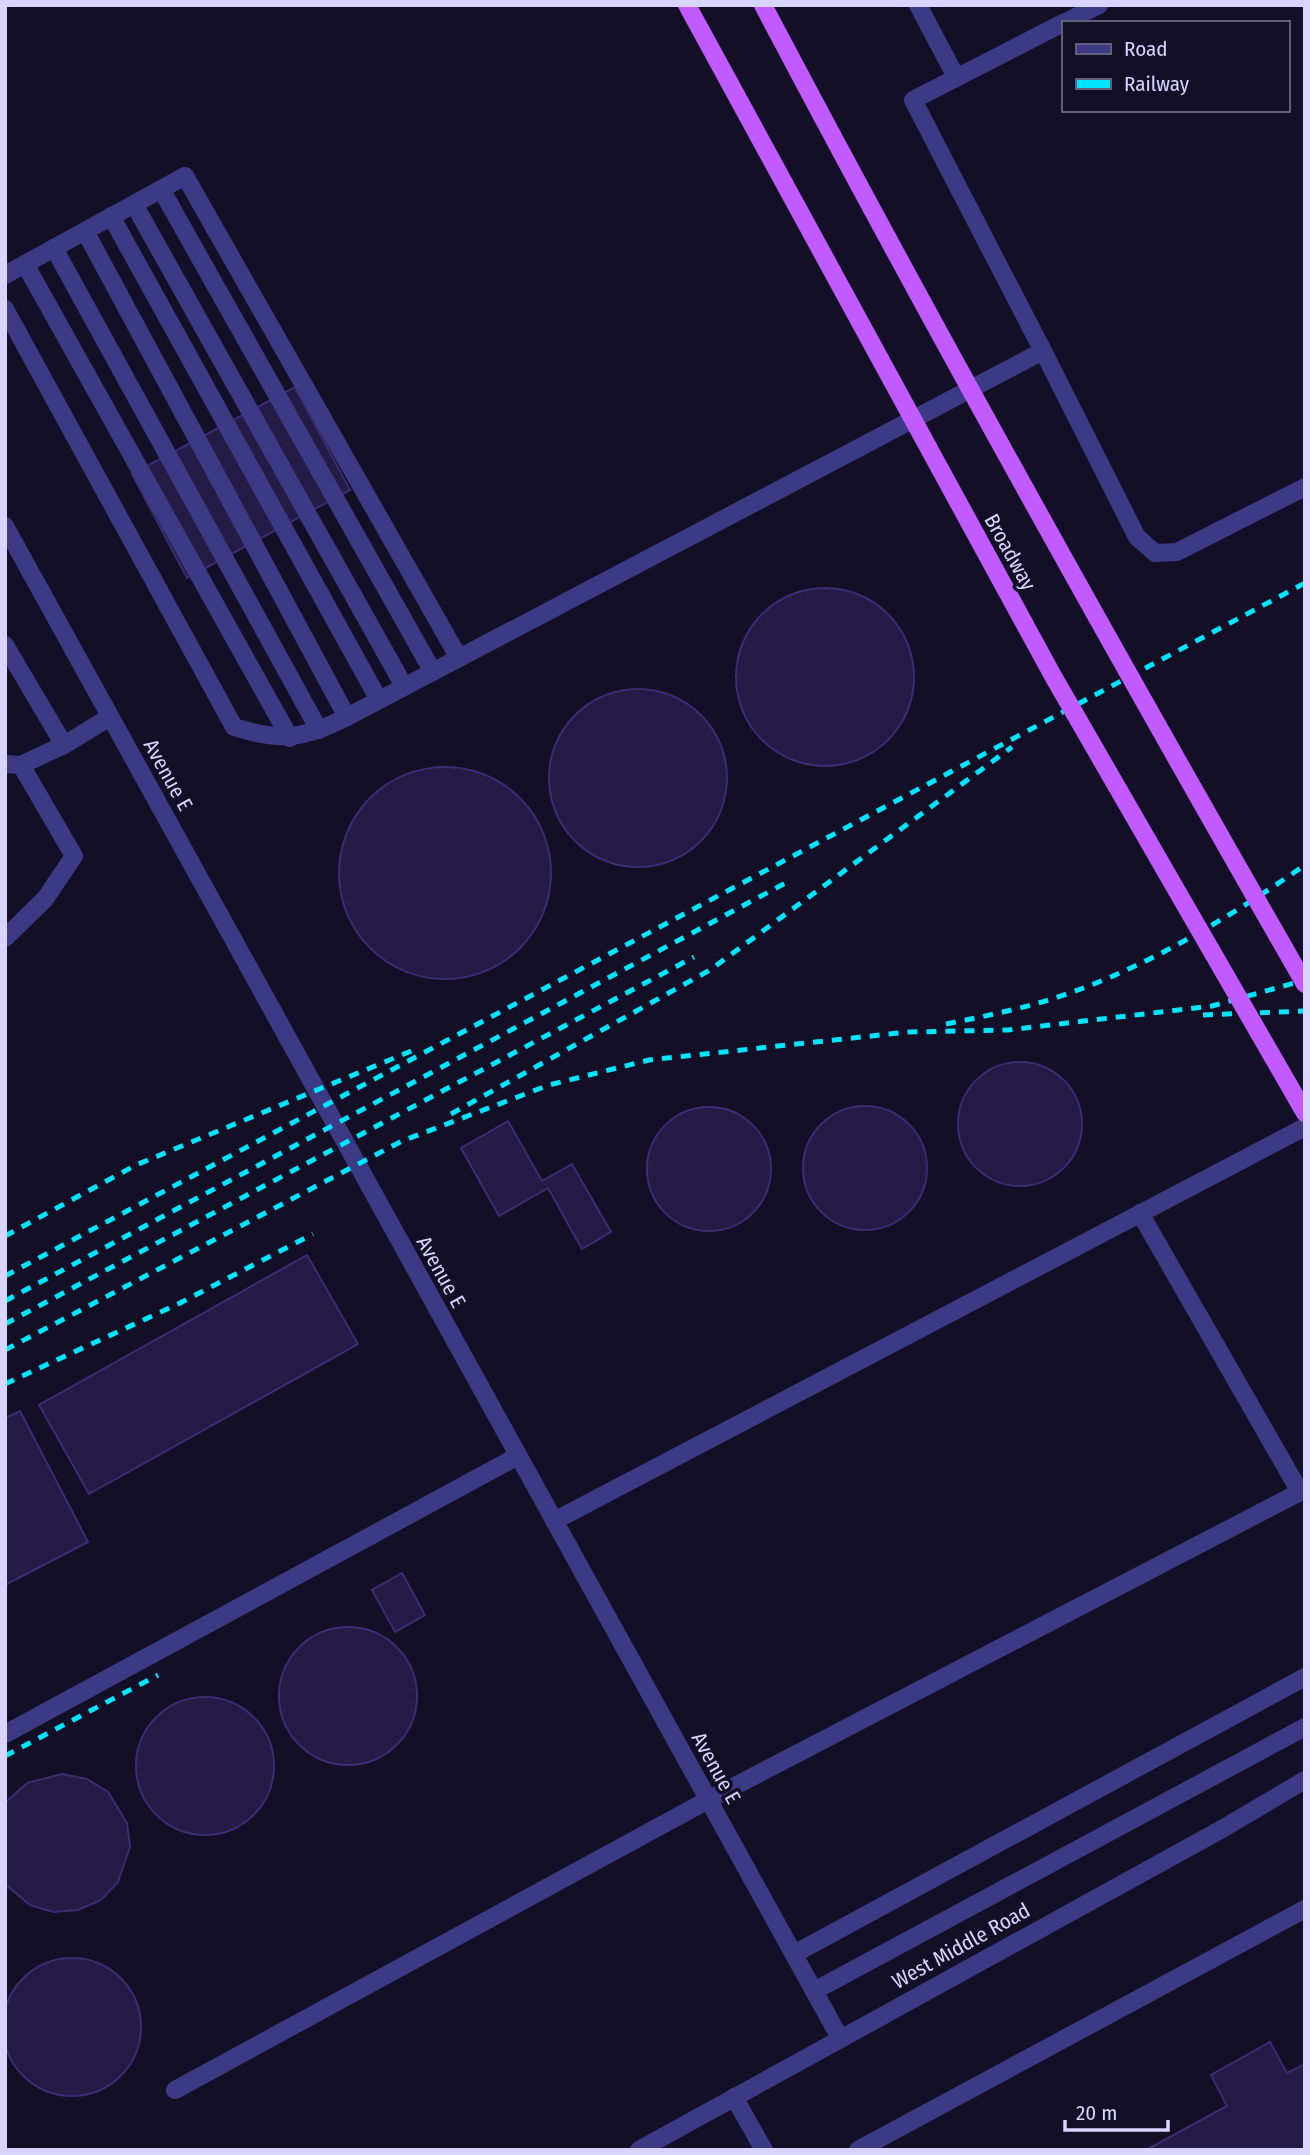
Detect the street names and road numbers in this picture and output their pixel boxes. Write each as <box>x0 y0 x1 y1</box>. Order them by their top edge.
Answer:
street label: Broadway <box>978 509 1042 595</box>
street label: Avenue E <box>138 735 198 815</box>
street label: Avenue E <box>411 1232 471 1312</box>
street label: Avenue E <box>686 1728 746 1808</box>
street label: West Middle Road <box>887 1897 1035 1995</box>

